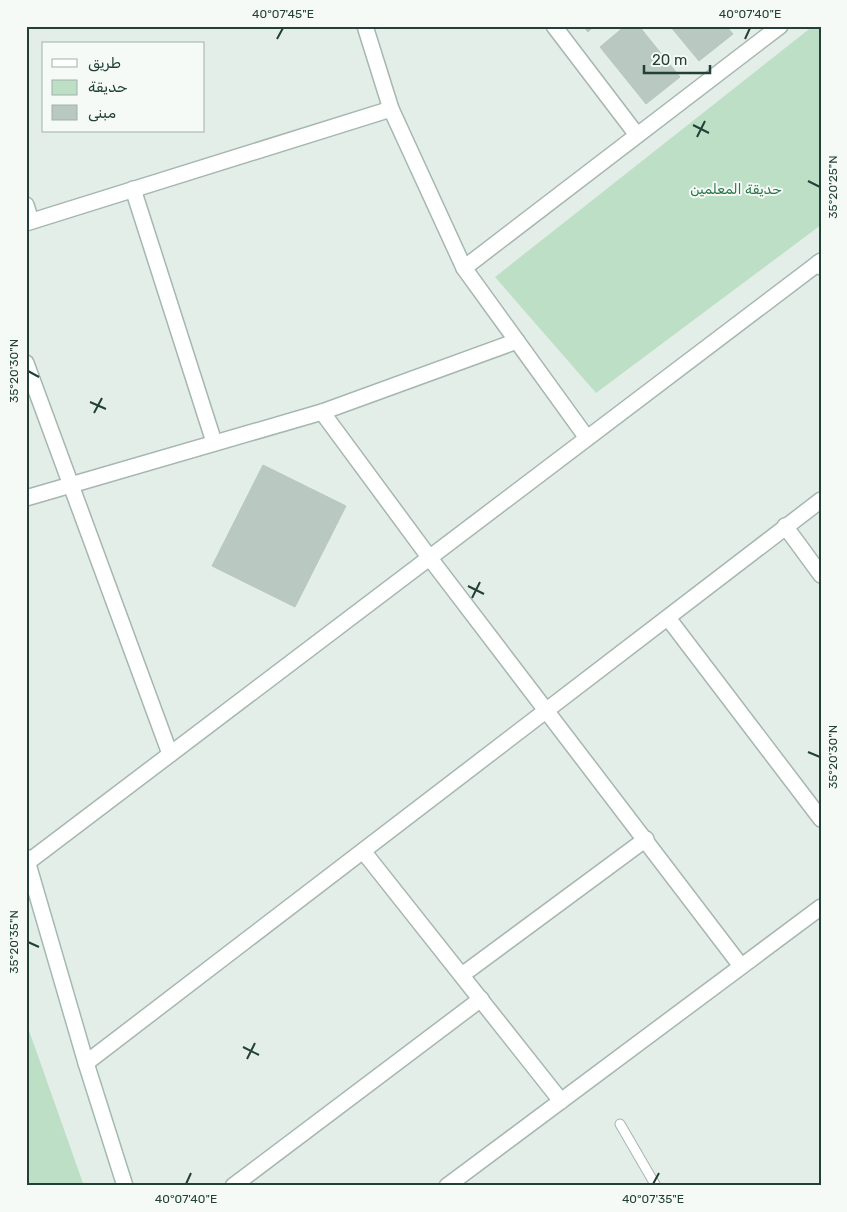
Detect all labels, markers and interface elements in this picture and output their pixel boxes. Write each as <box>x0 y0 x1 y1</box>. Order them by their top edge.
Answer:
text: 40°07'45"E <box>252 7 314 21</box>
text: 40°07'40"E <box>719 7 781 21</box>
legend <box>42 42 205 132</box>
scale bar <box>644 42 711 74</box>
text: 20 m <box>652 51 687 69</box>
text: طريق <box>88 54 121 72</box>
text: حديقة <box>88 78 128 96</box>
text: مبنى <box>88 104 116 122</box>
text: 35°20'25"N <box>826 155 840 219</box>
park label: حديقة المعلمين <box>690 181 782 198</box>
text: 35°20'30"N <box>7 339 21 403</box>
text: 35°20'30"N <box>826 725 840 789</box>
text: 35°20'35"N <box>7 910 21 974</box>
text: 40°07'40"E <box>155 1192 217 1206</box>
text: 40°07'35"E <box>622 1192 684 1206</box>

